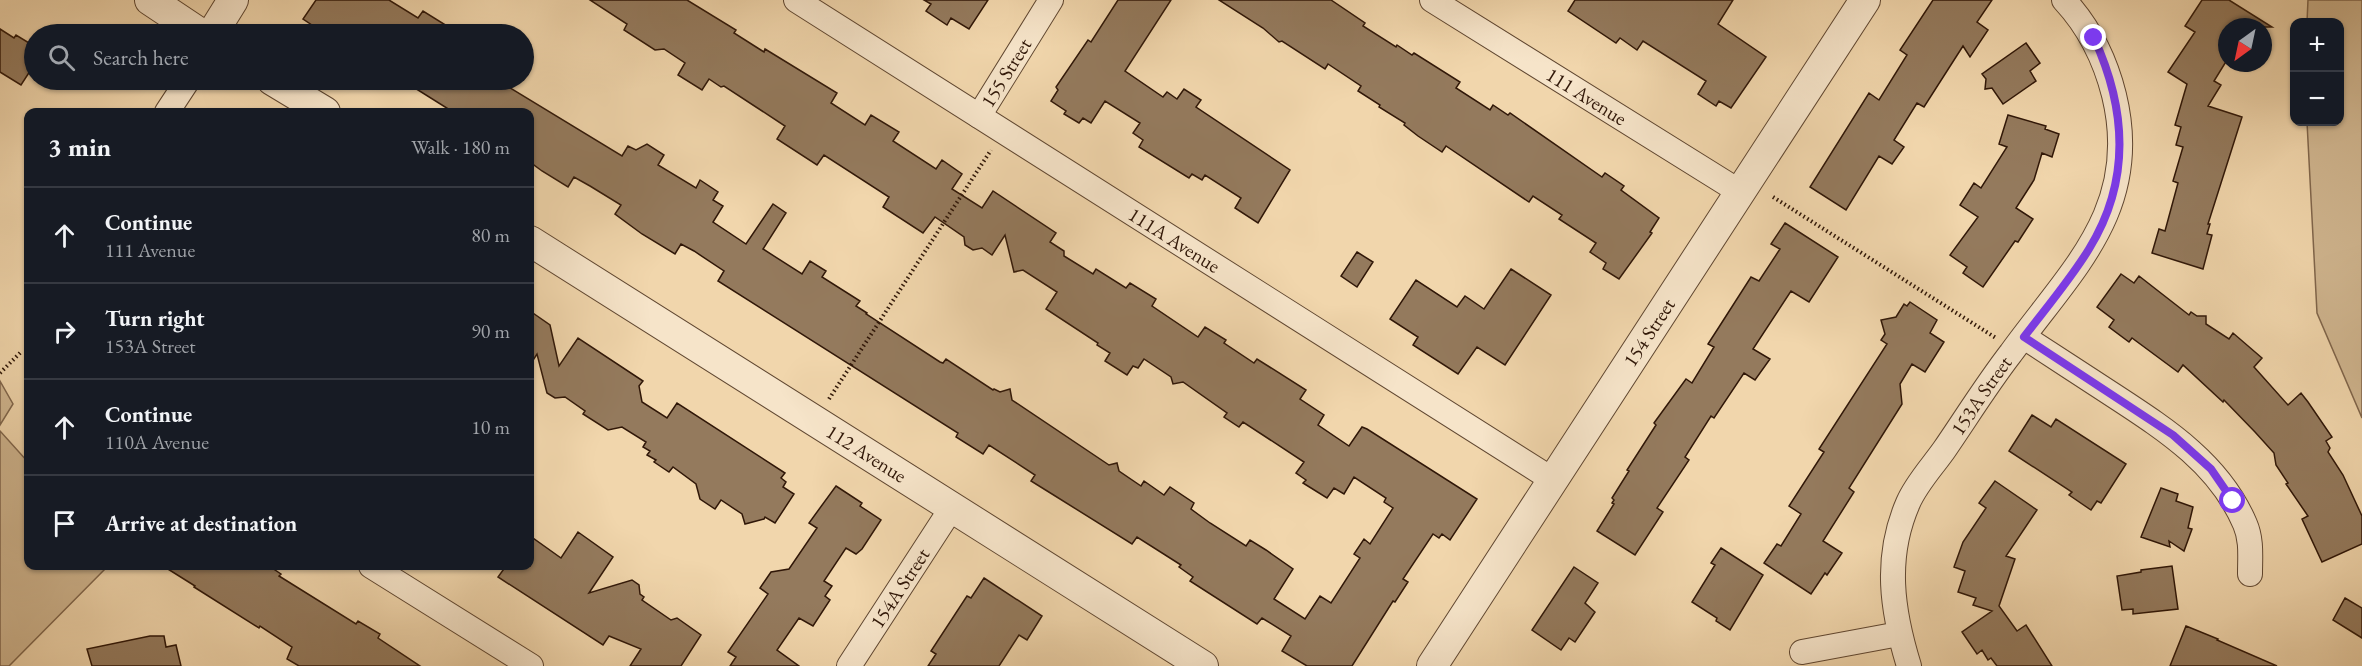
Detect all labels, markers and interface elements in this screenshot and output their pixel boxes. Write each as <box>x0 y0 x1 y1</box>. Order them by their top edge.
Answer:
north arrow <box>2218 18 2272 72</box>
map controls <box>2290 18 2344 126</box>
button: + <box>2290 18 2344 72</box>
search box <box>24 24 534 90</box>
route end <box>2080 24 2106 50</box>
street label: 155 Street <box>975 33 1038 112</box>
icon: search <box>45 41 78 74</box>
text: Search here <box>93 43 188 72</box>
street label: 111 Avenue <box>1541 61 1632 131</box>
button: − <box>2290 72 2344 126</box>
text: 3 min <box>48 130 111 164</box>
text: Walk · 180 m <box>411 134 510 160</box>
street label: 111A Avenue <box>1123 201 1225 279</box>
text: Continue <box>105 208 192 237</box>
icon: ahead <box>48 219 81 252</box>
text: 80 m <box>471 222 510 248</box>
text: 111 Avenue <box>105 237 195 263</box>
street label: 154 Street <box>1617 292 1681 372</box>
text: Turn right <box>105 304 204 333</box>
icon: right <box>48 315 81 348</box>
text: 90 m <box>471 318 510 344</box>
text: 153A Street <box>105 333 196 359</box>
street label: 153A Street <box>1945 350 2018 440</box>
text: Continue <box>105 400 192 429</box>
icon: ahead <box>48 411 81 444</box>
text: 10 m <box>471 414 510 440</box>
street label: 112 Avenue <box>821 418 912 489</box>
text: 110A Avenue <box>105 429 209 455</box>
route start <box>2219 487 2245 513</box>
icon: arrive <box>48 507 81 540</box>
text: Arrive at destination <box>105 509 297 538</box>
street label: 154A Street <box>864 542 936 633</box>

